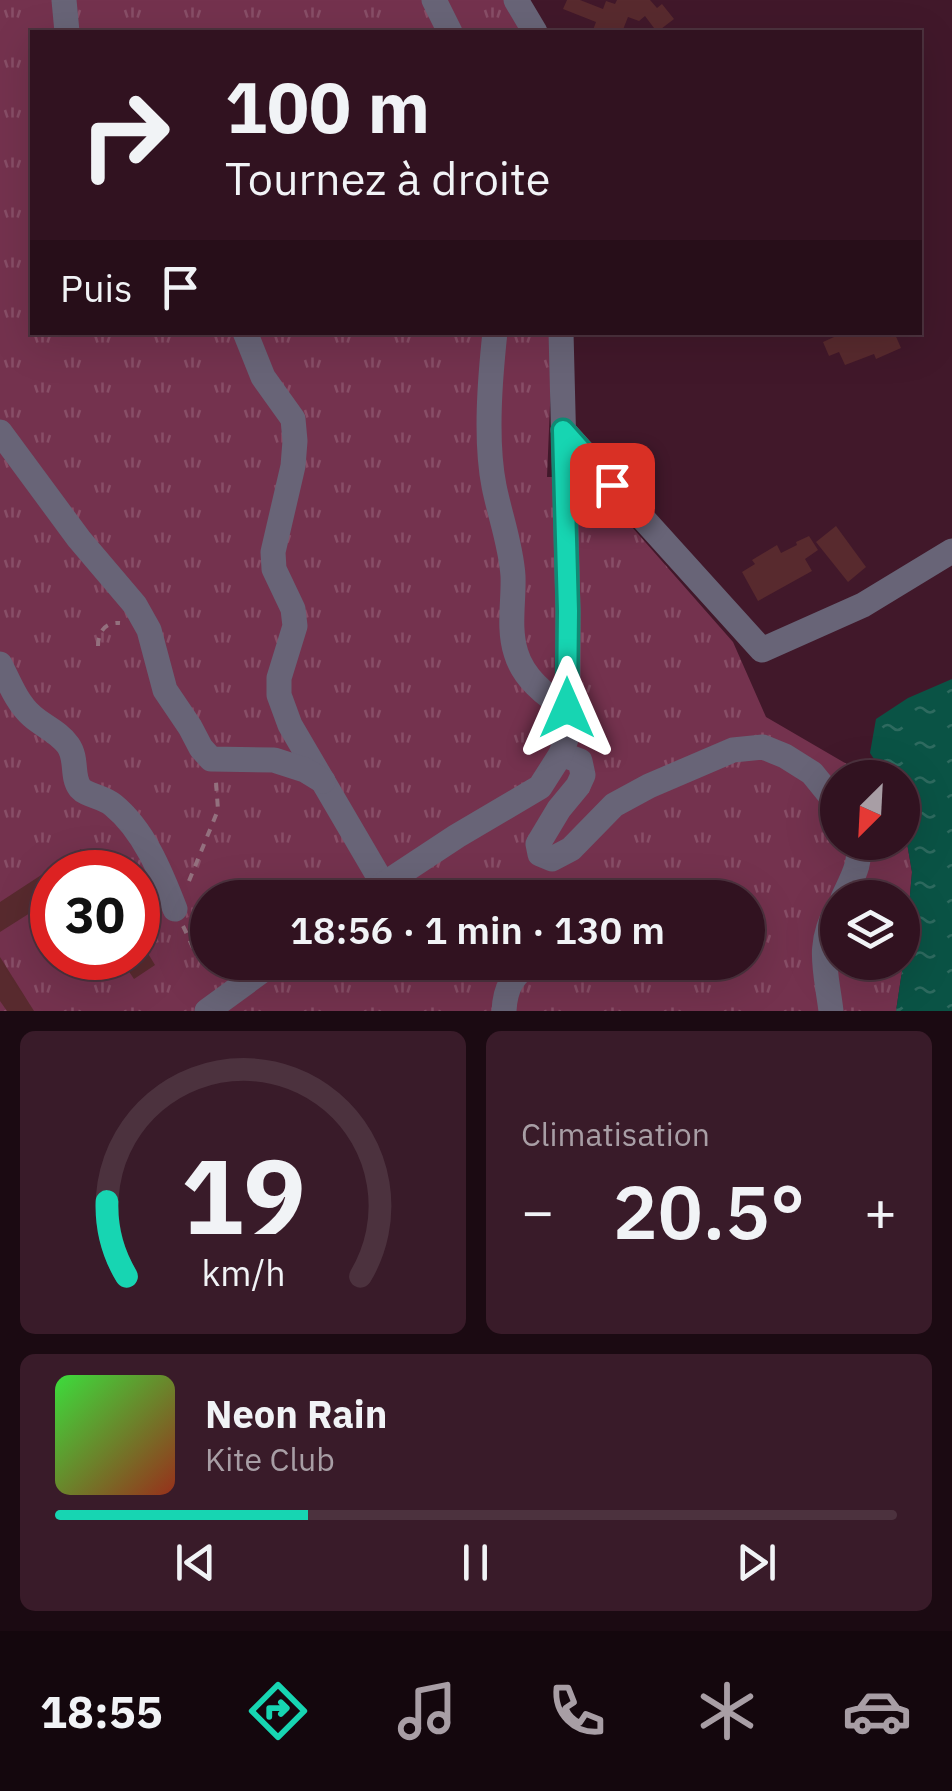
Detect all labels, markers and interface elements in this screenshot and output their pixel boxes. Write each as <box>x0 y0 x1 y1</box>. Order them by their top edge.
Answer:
text: 100 m <box>225 61 430 152</box>
icon: right <box>60 70 190 200</box>
text: Tournez à droite <box>225 149 550 207</box>
icon: arrive <box>153 260 208 315</box>
text: Puis <box>60 263 133 312</box>
pin <box>570 443 655 528</box>
icon: arrive <box>585 458 640 513</box>
position arrow <box>515 656 619 760</box>
north arrow <box>820 760 920 860</box>
map controls <box>820 760 920 980</box>
speed limit sign: 30 <box>30 850 160 980</box>
button: layers <box>820 880 920 980</box>
text: 18:56 · 1 min · 130 m <box>290 905 665 954</box>
text: Climatisation <box>521 1113 710 1155</box>
text: 19 <box>181 1127 305 1263</box>
text: 20.5° <box>613 1162 805 1260</box>
text: − <box>521 1175 554 1246</box>
text: + <box>864 1175 897 1246</box>
text: km/h <box>201 1249 285 1296</box>
text: Neon Rain <box>205 1389 387 1438</box>
text: Kite Club <box>205 1438 335 1480</box>
icon: previous <box>168 1535 223 1590</box>
icon: pause <box>448 1535 503 1590</box>
icon: next <box>729 1535 784 1590</box>
icon: directions <box>243 1676 313 1746</box>
icon: music <box>392 1676 462 1746</box>
icon: phone <box>542 1676 612 1746</box>
icon: climate <box>692 1676 762 1746</box>
icon: car <box>842 1676 912 1746</box>
text: 18:55 <box>40 1682 163 1740</box>

